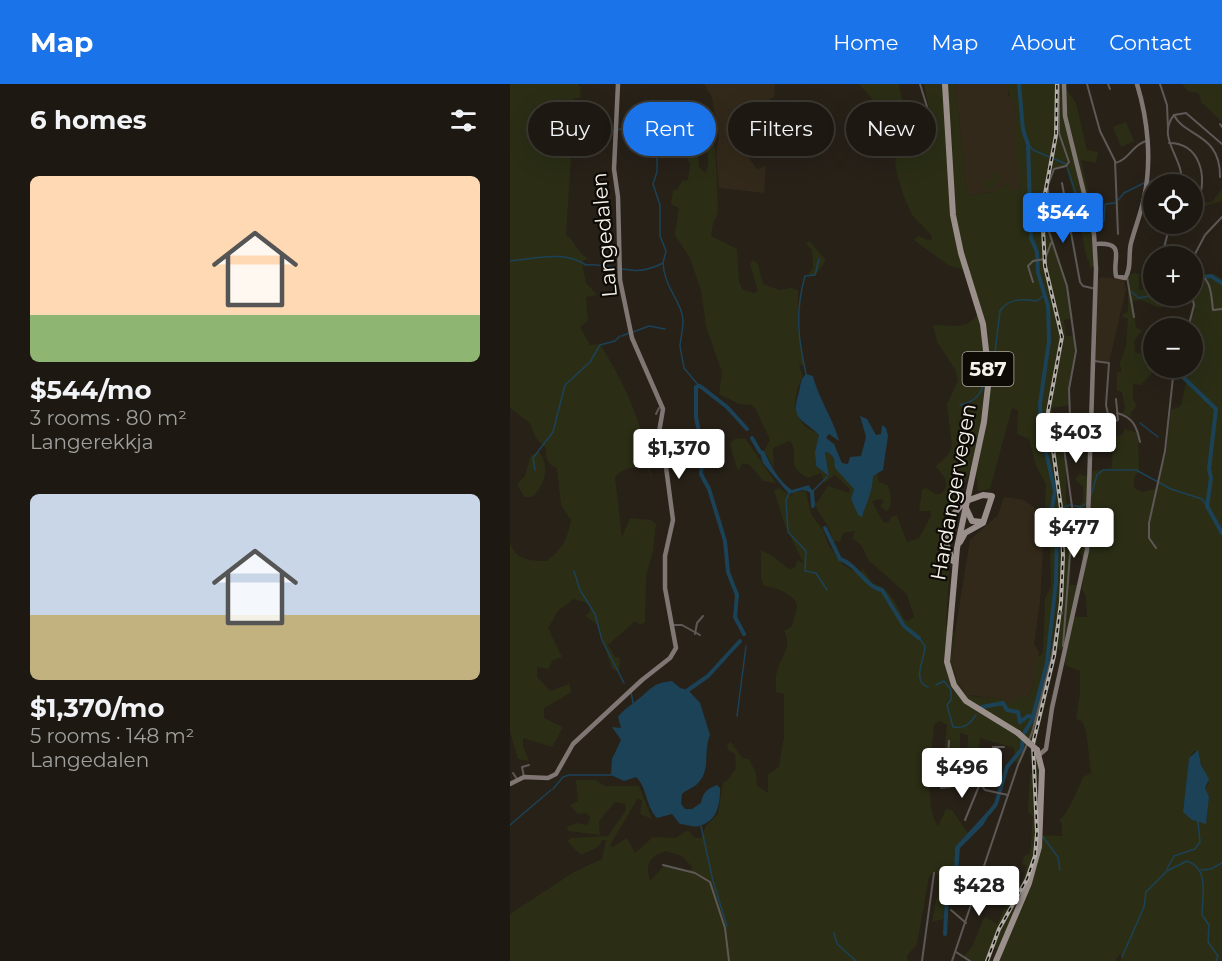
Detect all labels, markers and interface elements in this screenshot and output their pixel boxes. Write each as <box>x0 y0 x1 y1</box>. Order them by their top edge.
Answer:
text: Map <box>30 25 93 59</box>
text: Home <box>833 30 898 55</box>
text: Map <box>931 30 978 55</box>
text: About <box>1011 30 1076 55</box>
text: Contact <box>1109 30 1192 55</box>
chip: Buy <box>528 102 611 156</box>
chip: Rent <box>623 102 716 156</box>
chip: Filters <box>728 102 834 156</box>
chip: New <box>846 102 936 156</box>
text: 6 homes <box>30 104 147 136</box>
icon: filters <box>447 104 480 137</box>
street label: Langedalen <box>586 172 622 298</box>
map controls <box>1143 174 1203 378</box>
button: locate <box>1143 174 1203 234</box>
pin: $544 <box>1027 193 1099 244</box>
text: $544 <box>1037 200 1089 224</box>
icon: home <box>201 215 309 323</box>
button: + <box>1143 246 1203 306</box>
button: − <box>1143 318 1203 378</box>
road number: 587 <box>962 352 1014 386</box>
text: $544/mo <box>30 374 151 406</box>
street label: Hardangervegen <box>925 402 981 582</box>
text: 3 rooms · 80 m² <box>30 406 187 430</box>
pin: $403 <box>1040 413 1112 464</box>
text: $403 <box>1050 420 1102 444</box>
pin: $1,370 <box>630 429 728 480</box>
text: Langerekkja <box>30 430 154 454</box>
text: $1,370 <box>647 436 711 460</box>
pin: $477 <box>1038 508 1110 559</box>
text: $477 <box>1049 515 1099 539</box>
icon: home <box>201 533 309 641</box>
text: $1,370/mo <box>30 692 164 724</box>
text: 5 rooms · 148 m² <box>30 724 194 748</box>
text: Langedalen <box>30 748 149 772</box>
pin: $496 <box>926 748 998 799</box>
text: $496 <box>936 755 988 779</box>
pin: $428 <box>943 866 1015 917</box>
text: $428 <box>953 873 1005 897</box>

